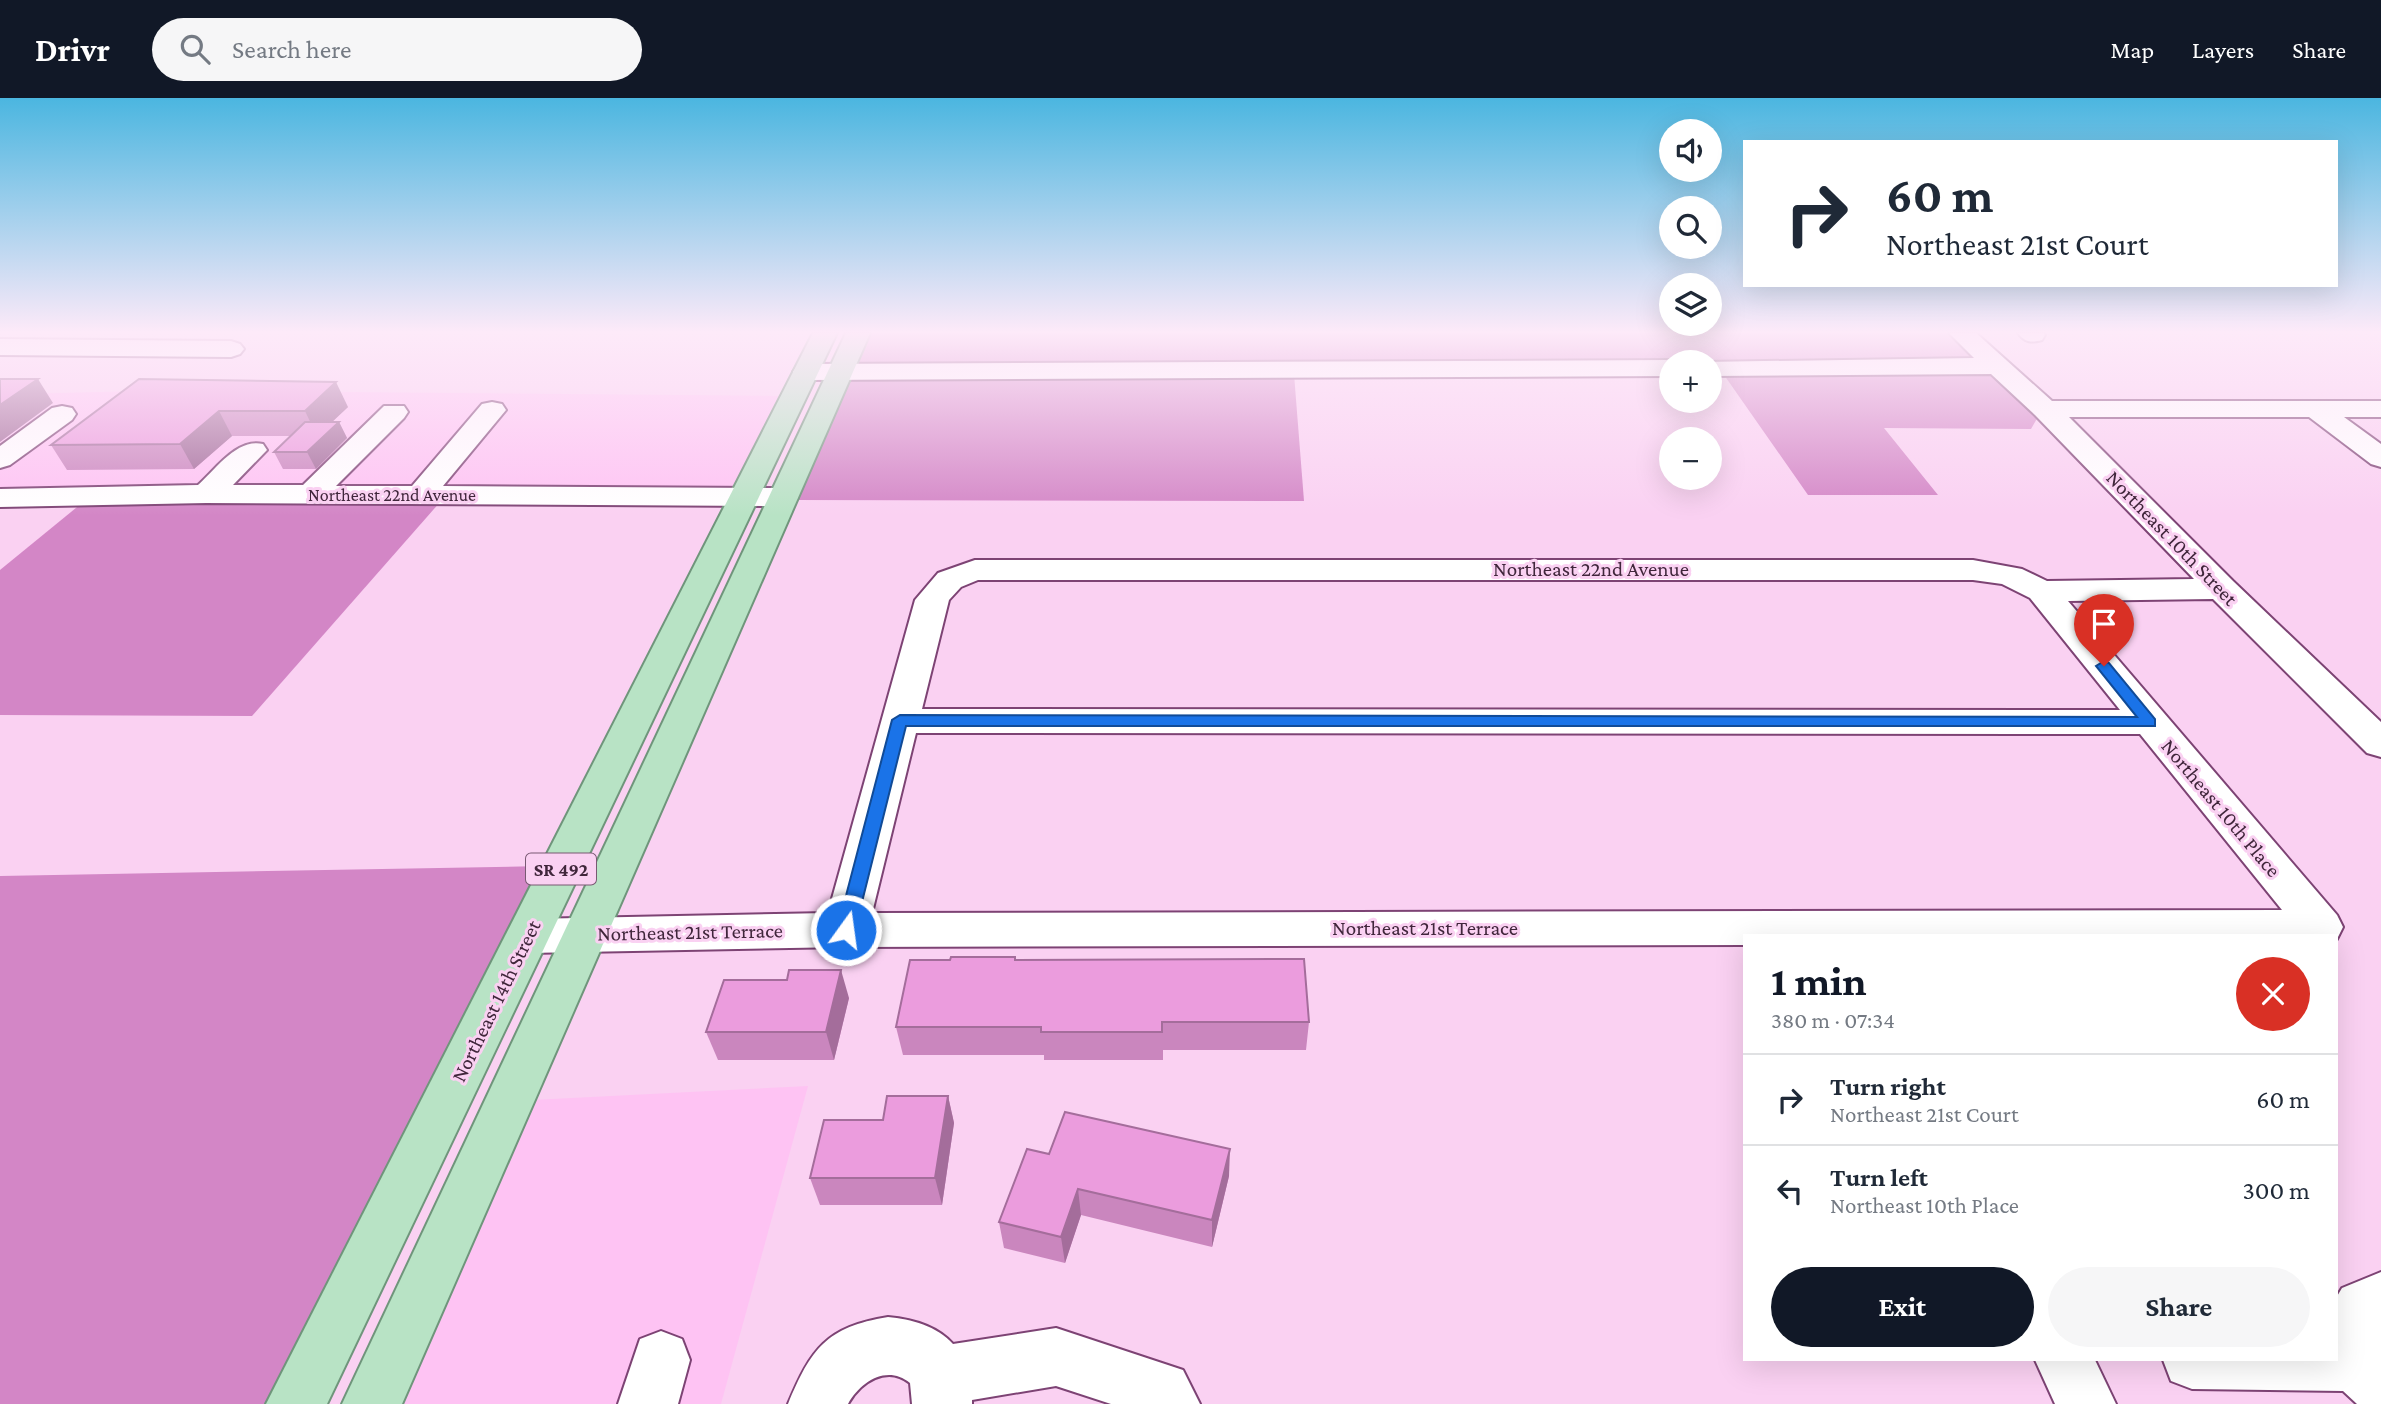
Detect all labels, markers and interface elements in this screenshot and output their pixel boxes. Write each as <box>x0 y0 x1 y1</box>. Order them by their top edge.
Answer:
search box <box>152 18 642 81</box>
icon: search <box>176 30 214 68</box>
text: Drivr <box>35 31 110 68</box>
text: Search here <box>232 35 351 64</box>
text: Map <box>2110 36 2154 63</box>
text: Layers <box>2192 36 2254 63</box>
text: Share <box>2292 36 2346 63</box>
map controls <box>1659 119 1722 490</box>
button: sound <box>1659 119 1722 182</box>
icon: right <box>1771 168 1862 259</box>
text: 60 m <box>1886 168 1993 223</box>
button: search <box>1659 196 1722 259</box>
text: Northeast 21st Court <box>1886 226 2148 262</box>
button: layers <box>1659 273 1722 336</box>
button: + <box>1659 350 1722 413</box>
button: − <box>1659 427 1722 490</box>
street label: Northeast 10th Street <box>2102 466 2243 611</box>
street label: Northeast 22nd Avenue <box>308 485 476 505</box>
street label: Northeast 22nd Avenue <box>1493 557 1689 581</box>
pin <box>2074 594 2134 666</box>
icon: arrive <box>2085 605 2123 643</box>
street label: Northeast 10th Place <box>2156 734 2286 882</box>
road number: SR 492 <box>526 854 596 884</box>
position arrow <box>809 893 883 967</box>
street label: Northeast 14th Street <box>446 915 546 1086</box>
street label: Northeast 21st Terrace <box>1332 916 1518 940</box>
street label: Northeast 21st Terrace <box>597 918 783 946</box>
text: 1 min <box>1771 957 1867 1004</box>
button: close <box>2236 957 2310 1031</box>
text: 380 m · 07:34 <box>1771 1007 1895 1033</box>
text: Turn right <box>1830 1072 1946 1101</box>
icon: right <box>1771 1081 1809 1119</box>
text: 60 m <box>2256 1085 2310 1114</box>
text: Northeast 21st Court <box>1830 1101 2019 1127</box>
text: Turn left <box>1830 1163 1928 1192</box>
icon: left <box>1771 1172 1809 1210</box>
text: 300 m <box>2242 1176 2310 1205</box>
text: Northeast 10th Place <box>1830 1192 2019 1218</box>
button: Exit <box>1771 1267 2034 1347</box>
button: Share <box>2048 1267 2310 1347</box>

